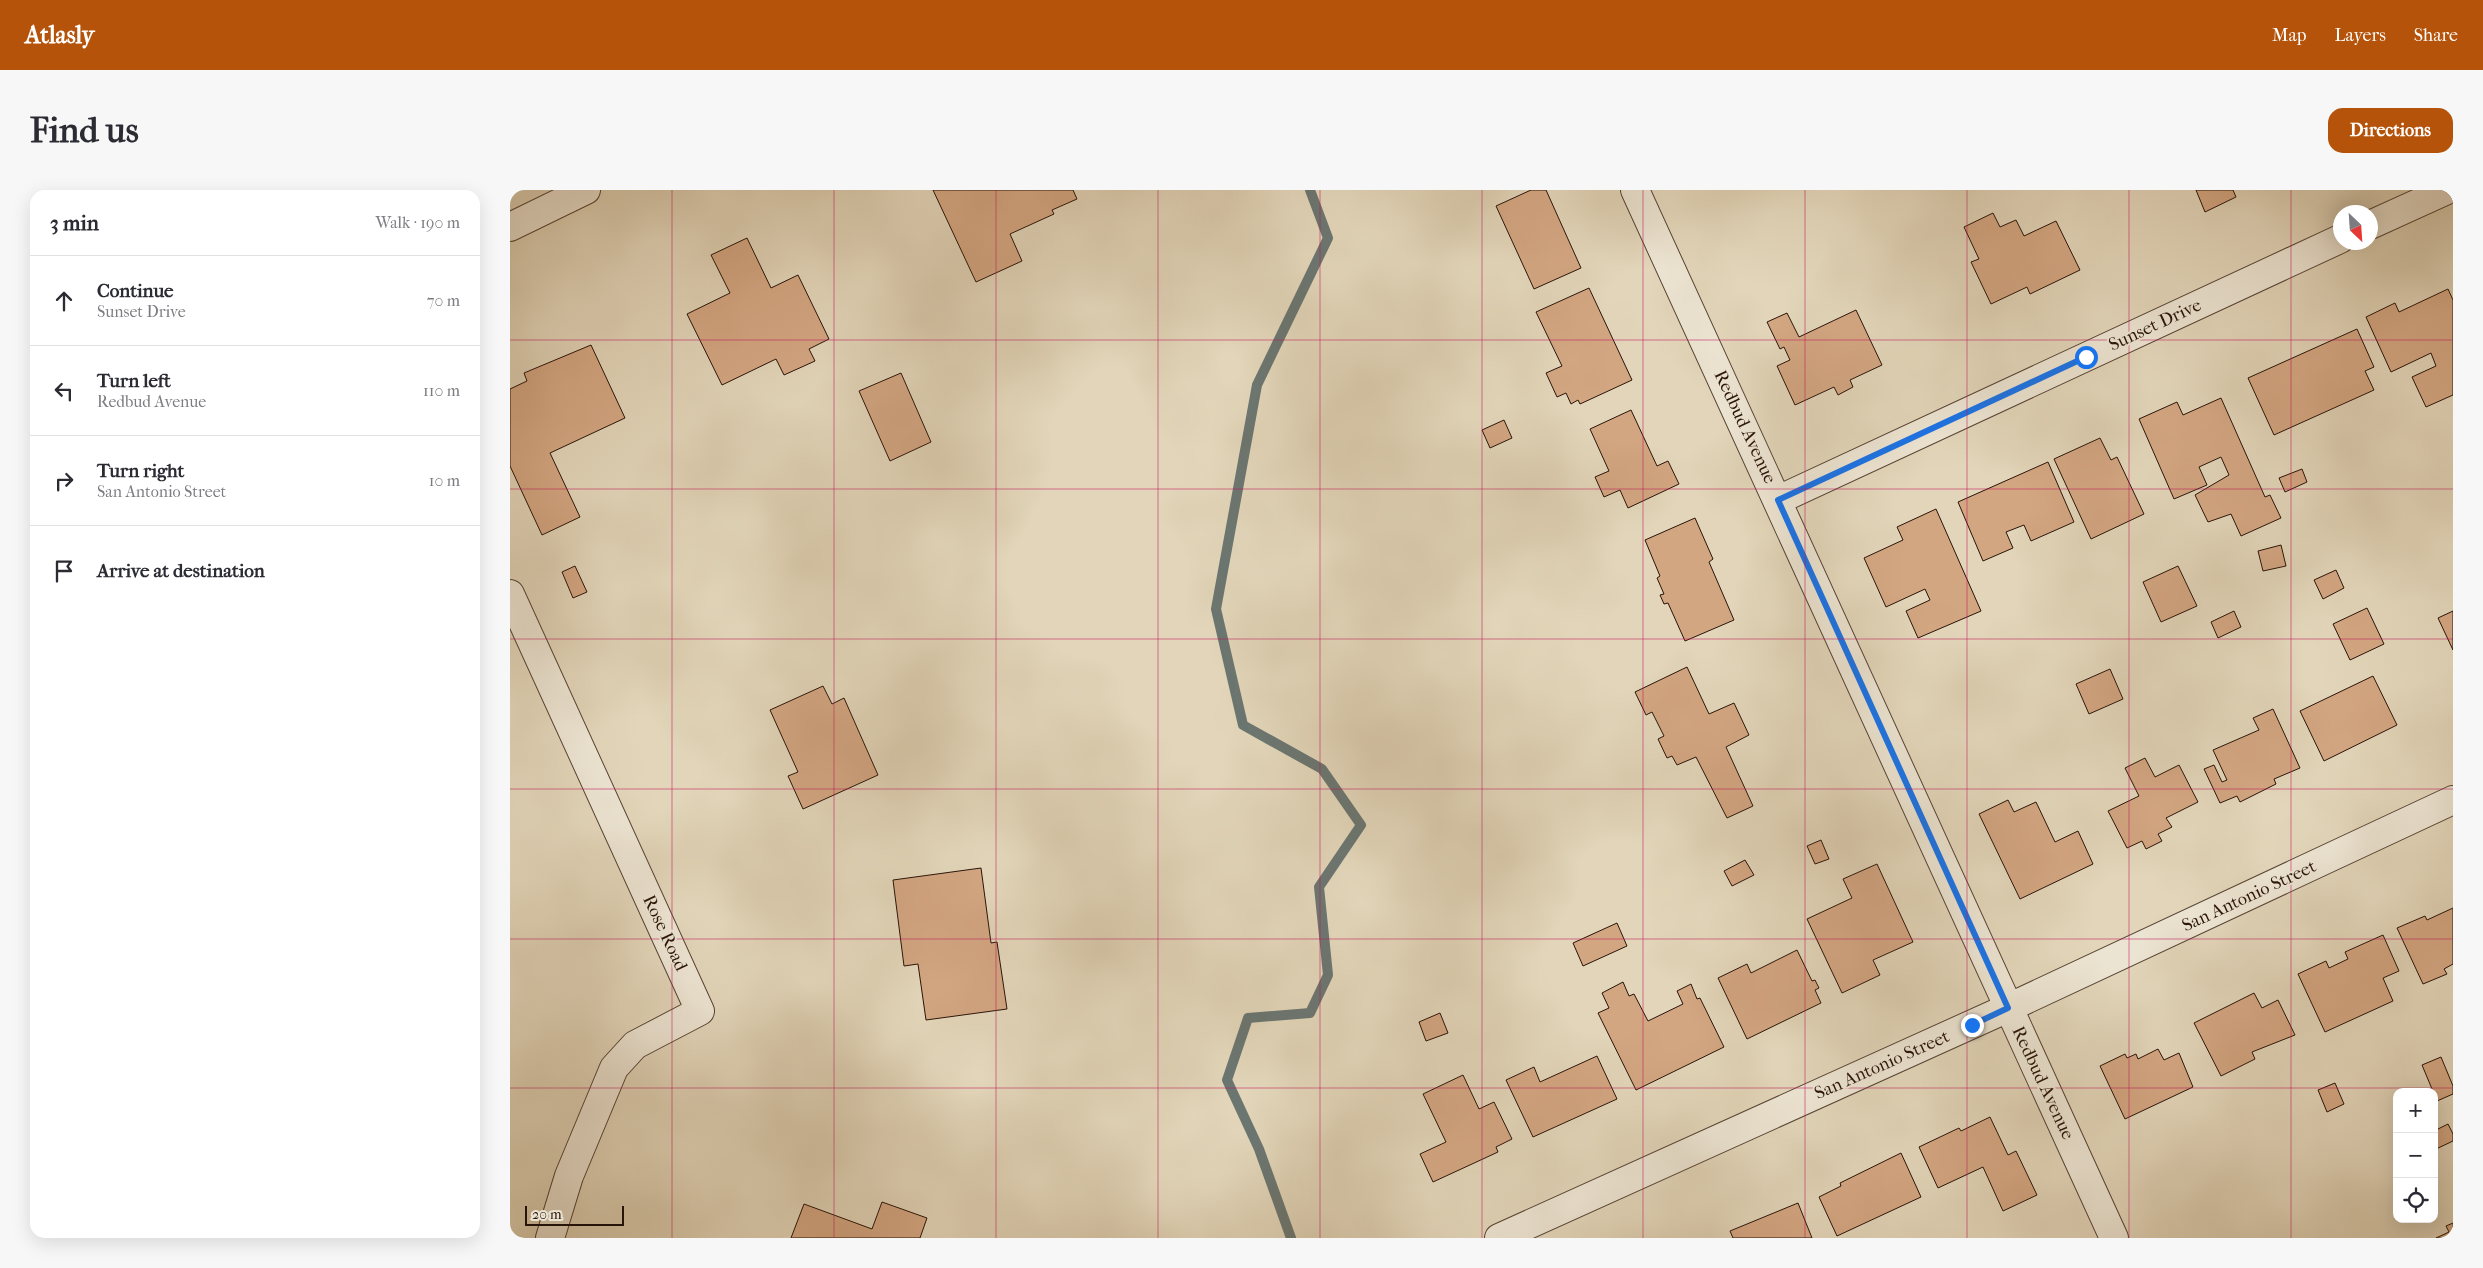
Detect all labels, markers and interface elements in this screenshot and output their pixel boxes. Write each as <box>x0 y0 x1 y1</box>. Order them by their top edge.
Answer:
text: Atlasly <box>25 21 94 49</box>
text: Map <box>2272 25 2306 46</box>
text: Layers <box>2334 25 2386 46</box>
text: Share <box>2414 25 2458 46</box>
button: Directions <box>2328 108 2453 153</box>
text: Find us <box>30 110 139 151</box>
north arrow <box>2333 205 2378 250</box>
text: 3 min <box>50 211 99 235</box>
text: Walk · 190 m <box>376 213 460 232</box>
text: Continue <box>97 280 173 302</box>
icon: ahead <box>50 287 78 315</box>
text: 70 m <box>427 291 460 310</box>
street label: Sunset Drive <box>2105 294 2205 356</box>
text: Sunset Drive <box>97 302 186 321</box>
route start <box>2075 346 2098 369</box>
street label: Redbud Avenue <box>1710 367 1780 487</box>
text: Turn left <box>97 370 171 392</box>
icon: left <box>50 377 78 405</box>
text: 110 m <box>423 381 460 400</box>
text: Redbud Avenue <box>97 392 206 411</box>
text: Turn right <box>97 460 184 482</box>
icon: right <box>50 467 78 495</box>
text: 10 m <box>429 471 460 490</box>
text: San Antonio Street <box>97 482 226 501</box>
icon: arrive <box>50 557 78 585</box>
text: Arrive at destination <box>97 560 265 582</box>
street label: San Antonio Street <box>2179 856 2320 936</box>
street label: Rose Road <box>638 892 692 975</box>
route end <box>1961 1014 1984 1037</box>
street label: Redbud Avenue <box>2008 1023 2078 1143</box>
street label: San Antonio Street <box>1811 1026 1953 1104</box>
map controls <box>2393 1088 2438 1223</box>
button: + <box>2393 1088 2438 1133</box>
button: − <box>2393 1133 2438 1178</box>
button: locate <box>2393 1178 2438 1223</box>
scale bar <box>525 1203 624 1226</box>
text: 20 m <box>532 1206 562 1223</box>

